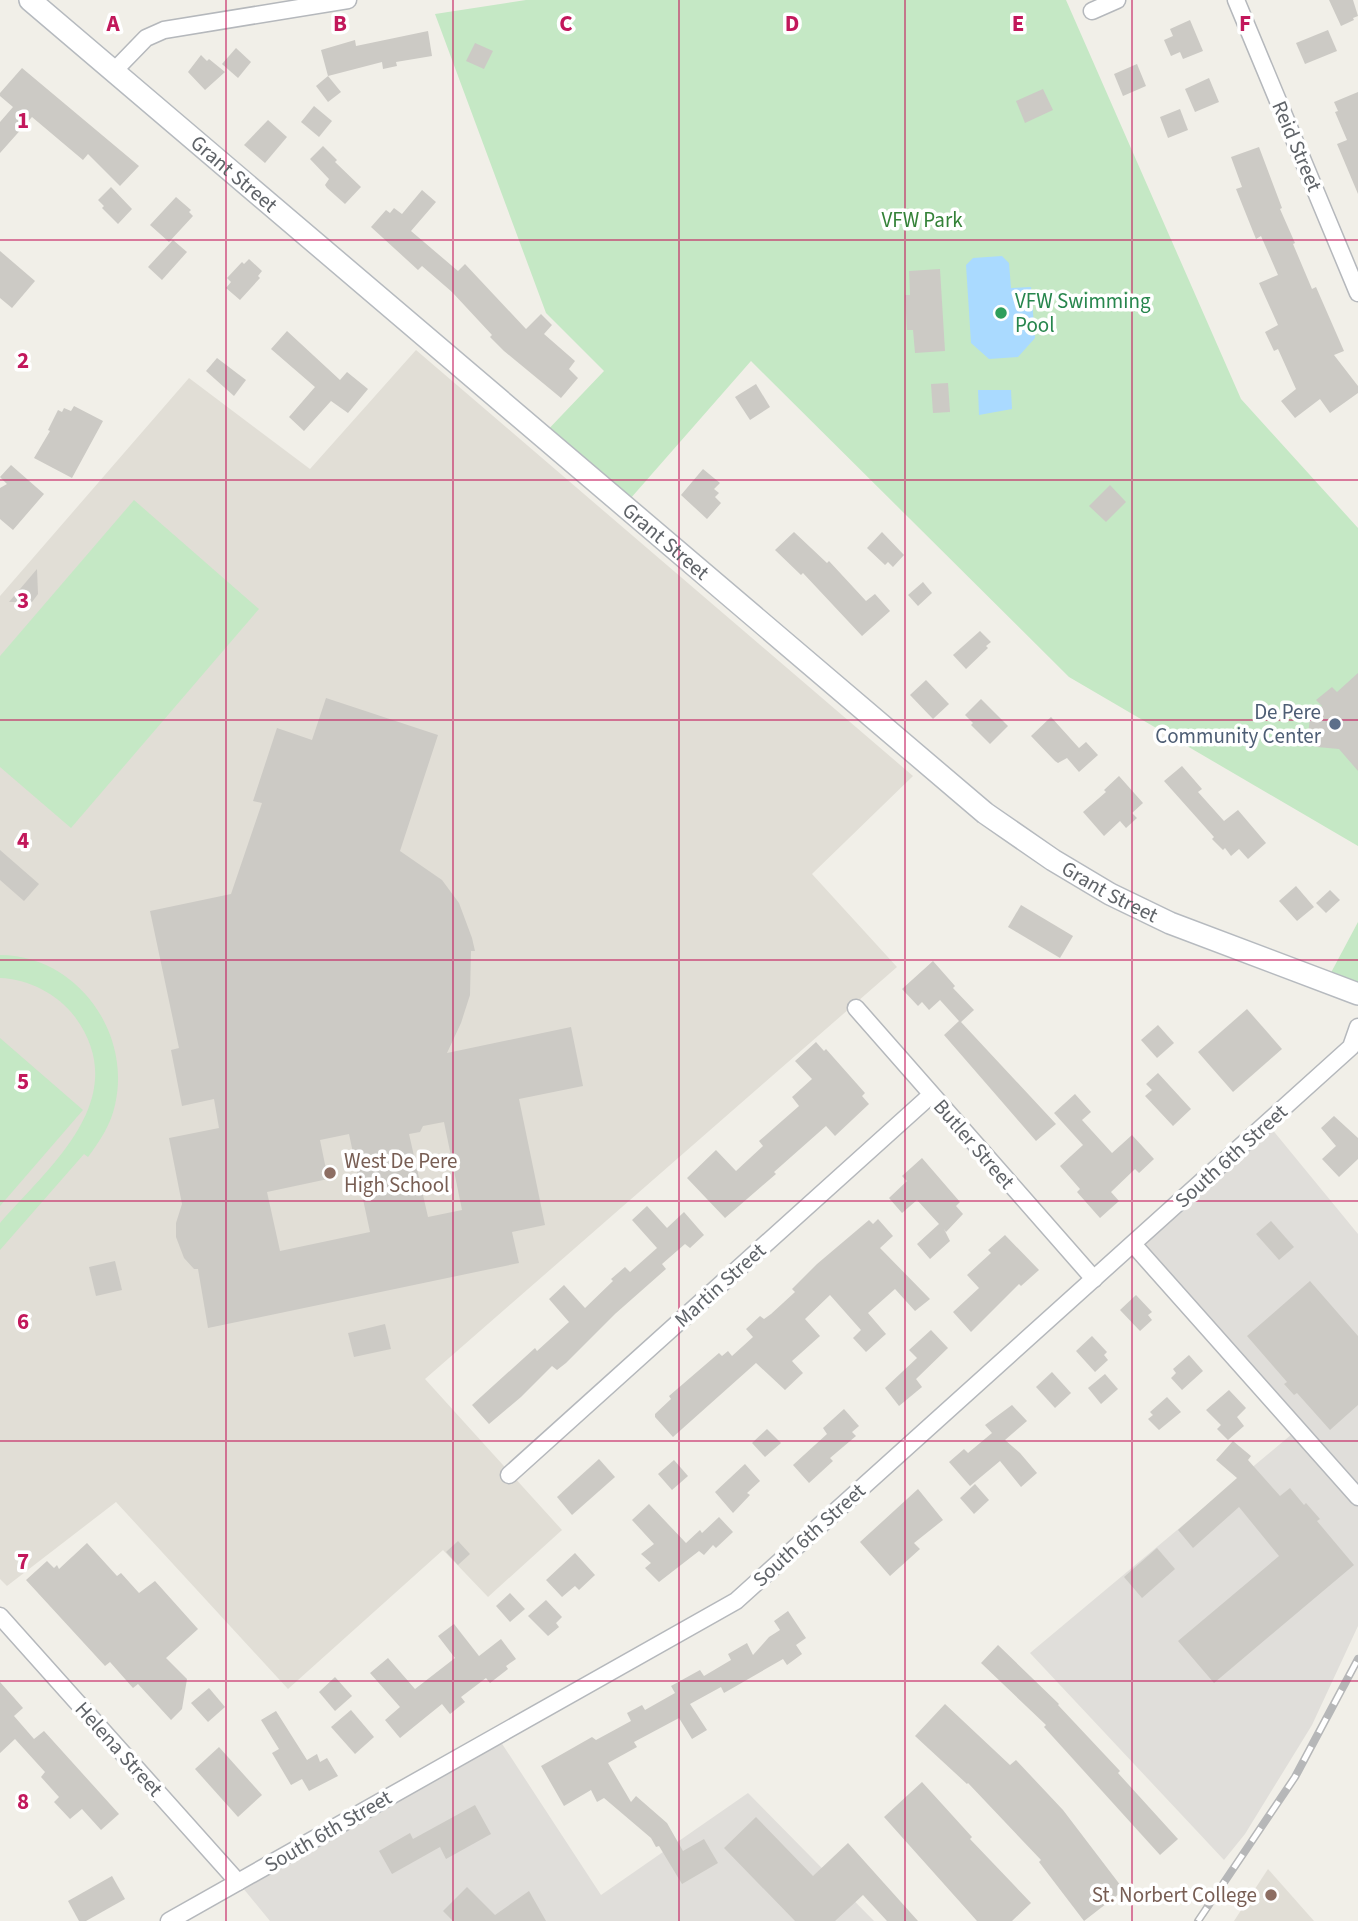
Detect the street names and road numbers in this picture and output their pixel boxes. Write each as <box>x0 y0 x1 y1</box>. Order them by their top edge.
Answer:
street label: Reid Street <box>1264 96 1330 196</box>
street label: Grant Street <box>184 128 284 219</box>
street label: Grant Street <box>616 496 716 587</box>
street label: Grant Street <box>1056 853 1163 930</box>
street label: Butler Street <box>926 1092 1022 1196</box>
street label: South 6th Street <box>1168 1097 1294 1215</box>
street label: Martin Street <box>668 1236 772 1334</box>
street label: South 6th Street <box>746 1476 872 1594</box>
street label: Helena Street <box>68 1695 170 1803</box>
street label: South 6th Street <box>259 1782 397 1880</box>

